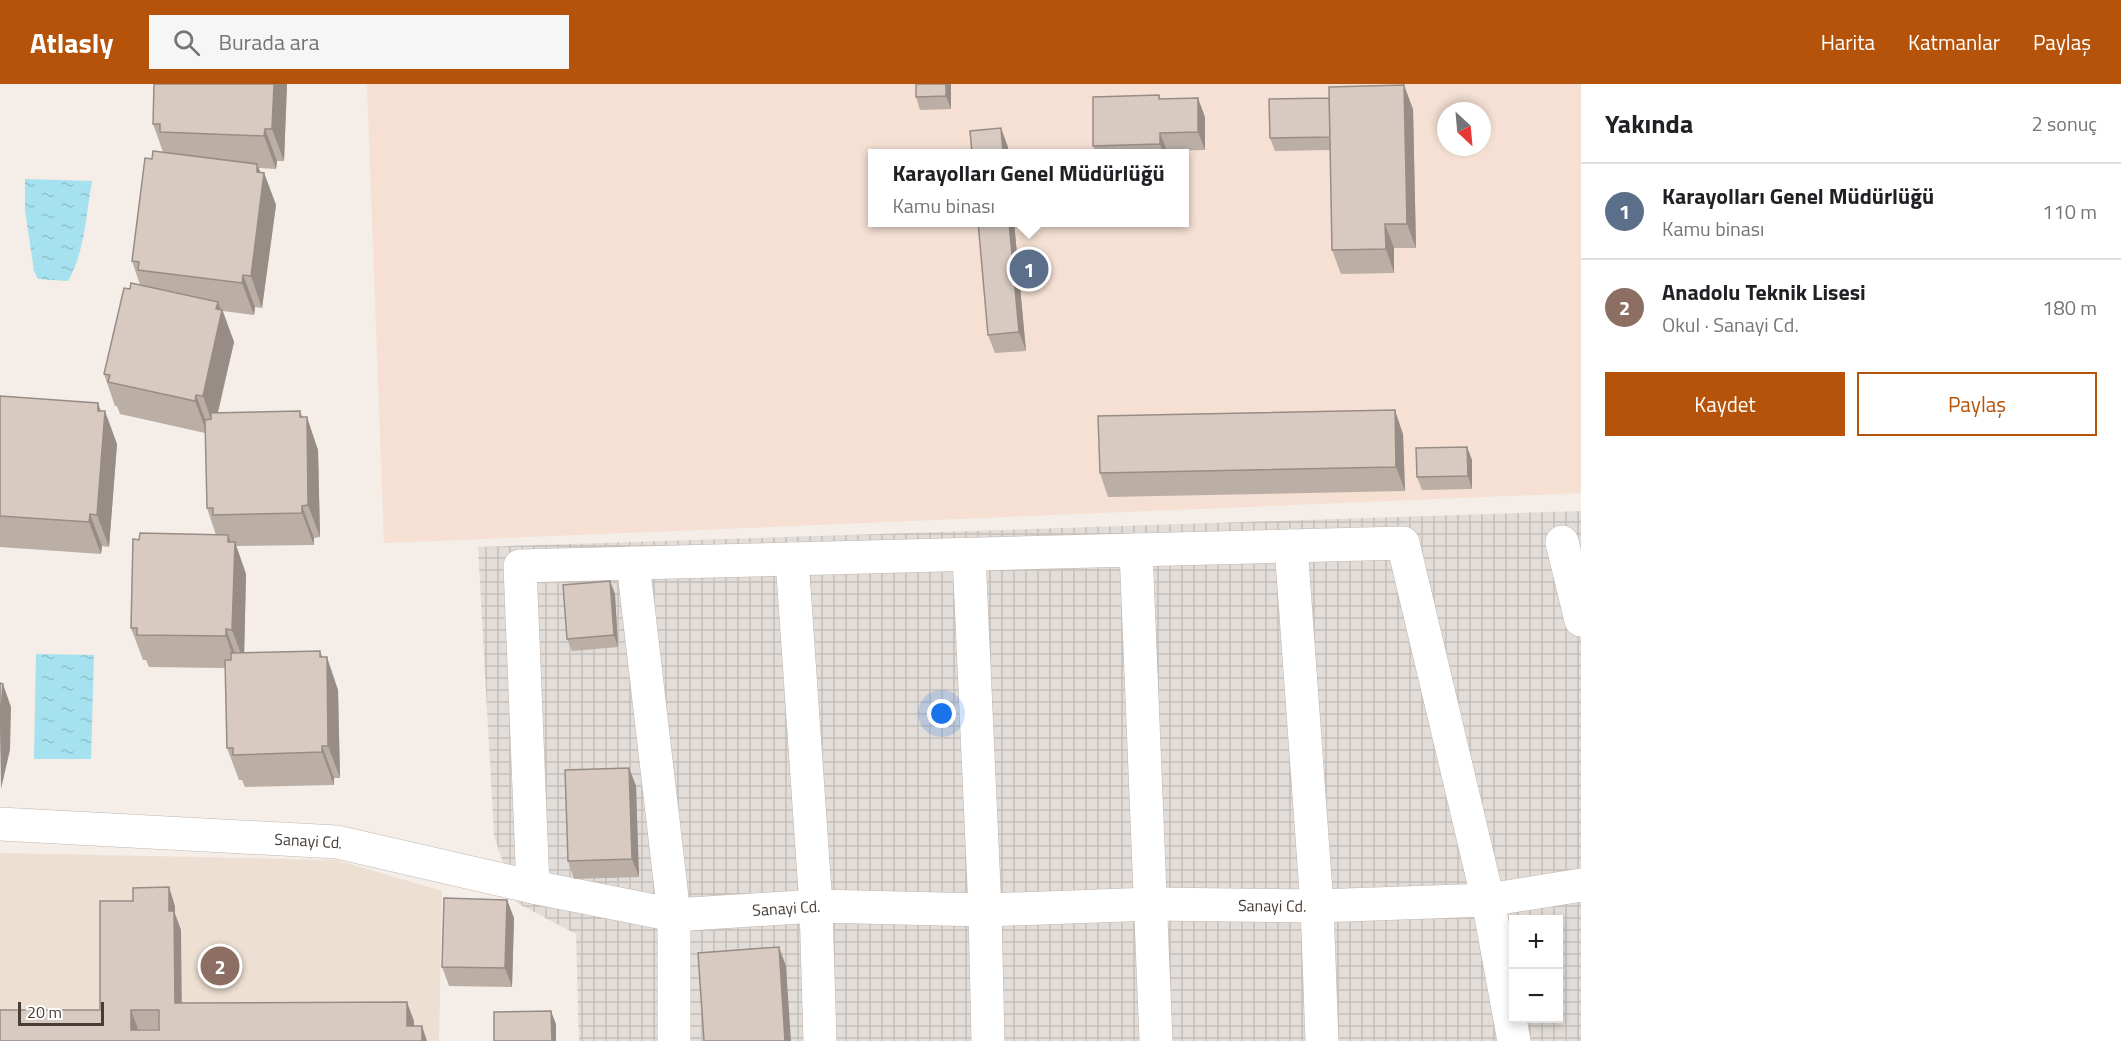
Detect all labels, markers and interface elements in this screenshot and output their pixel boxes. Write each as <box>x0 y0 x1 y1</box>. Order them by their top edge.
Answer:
search box <box>149 15 569 69</box>
text: Atlasly <box>30 21 113 64</box>
text: Burada ara <box>218 25 319 59</box>
icon: search <box>170 26 203 59</box>
text: Harita <box>1821 26 1875 58</box>
text: Katmanlar <box>1908 26 2000 58</box>
text: Paylaş <box>2033 26 2091 58</box>
north arrow <box>1437 102 1491 156</box>
text: Yakında <box>1605 104 1693 143</box>
text: 2 sonuç <box>2031 108 2097 139</box>
popup <box>868 149 1189 227</box>
text: Karayolları Genel Müdürlüğü <box>892 156 1165 190</box>
text: Karayolları Genel Müdürlüğü <box>1662 179 1934 213</box>
text: Kamu binası <box>892 190 995 221</box>
text: 1 <box>1619 196 1630 227</box>
text: 110 m <box>2042 196 2097 227</box>
text: Kamu binası <box>1662 213 1764 244</box>
pin: 1 <box>1010 246 1048 291</box>
text: Anadolu Teknik Lisesi <box>1662 275 1866 309</box>
text: 2 <box>1619 292 1630 323</box>
text: 180 m <box>2042 292 2097 323</box>
text: Okul · Sanayi Cd. <box>1662 309 1799 340</box>
button: Kaydet <box>1605 372 1845 436</box>
button: Paylaş <box>1857 372 2097 436</box>
your location <box>927 699 956 728</box>
street label: Sanayi Cd. <box>274 827 345 855</box>
street label: Sanayi Cd. <box>1238 893 1307 918</box>
street label: Sanayi Cd. <box>751 894 821 922</box>
map controls <box>1509 915 1563 1023</box>
button: + <box>1509 915 1563 969</box>
pin: 2 <box>200 944 240 988</box>
button: − <box>1509 969 1563 1023</box>
scale bar <box>18 999 104 1026</box>
text: 20 m <box>27 1000 62 1024</box>

